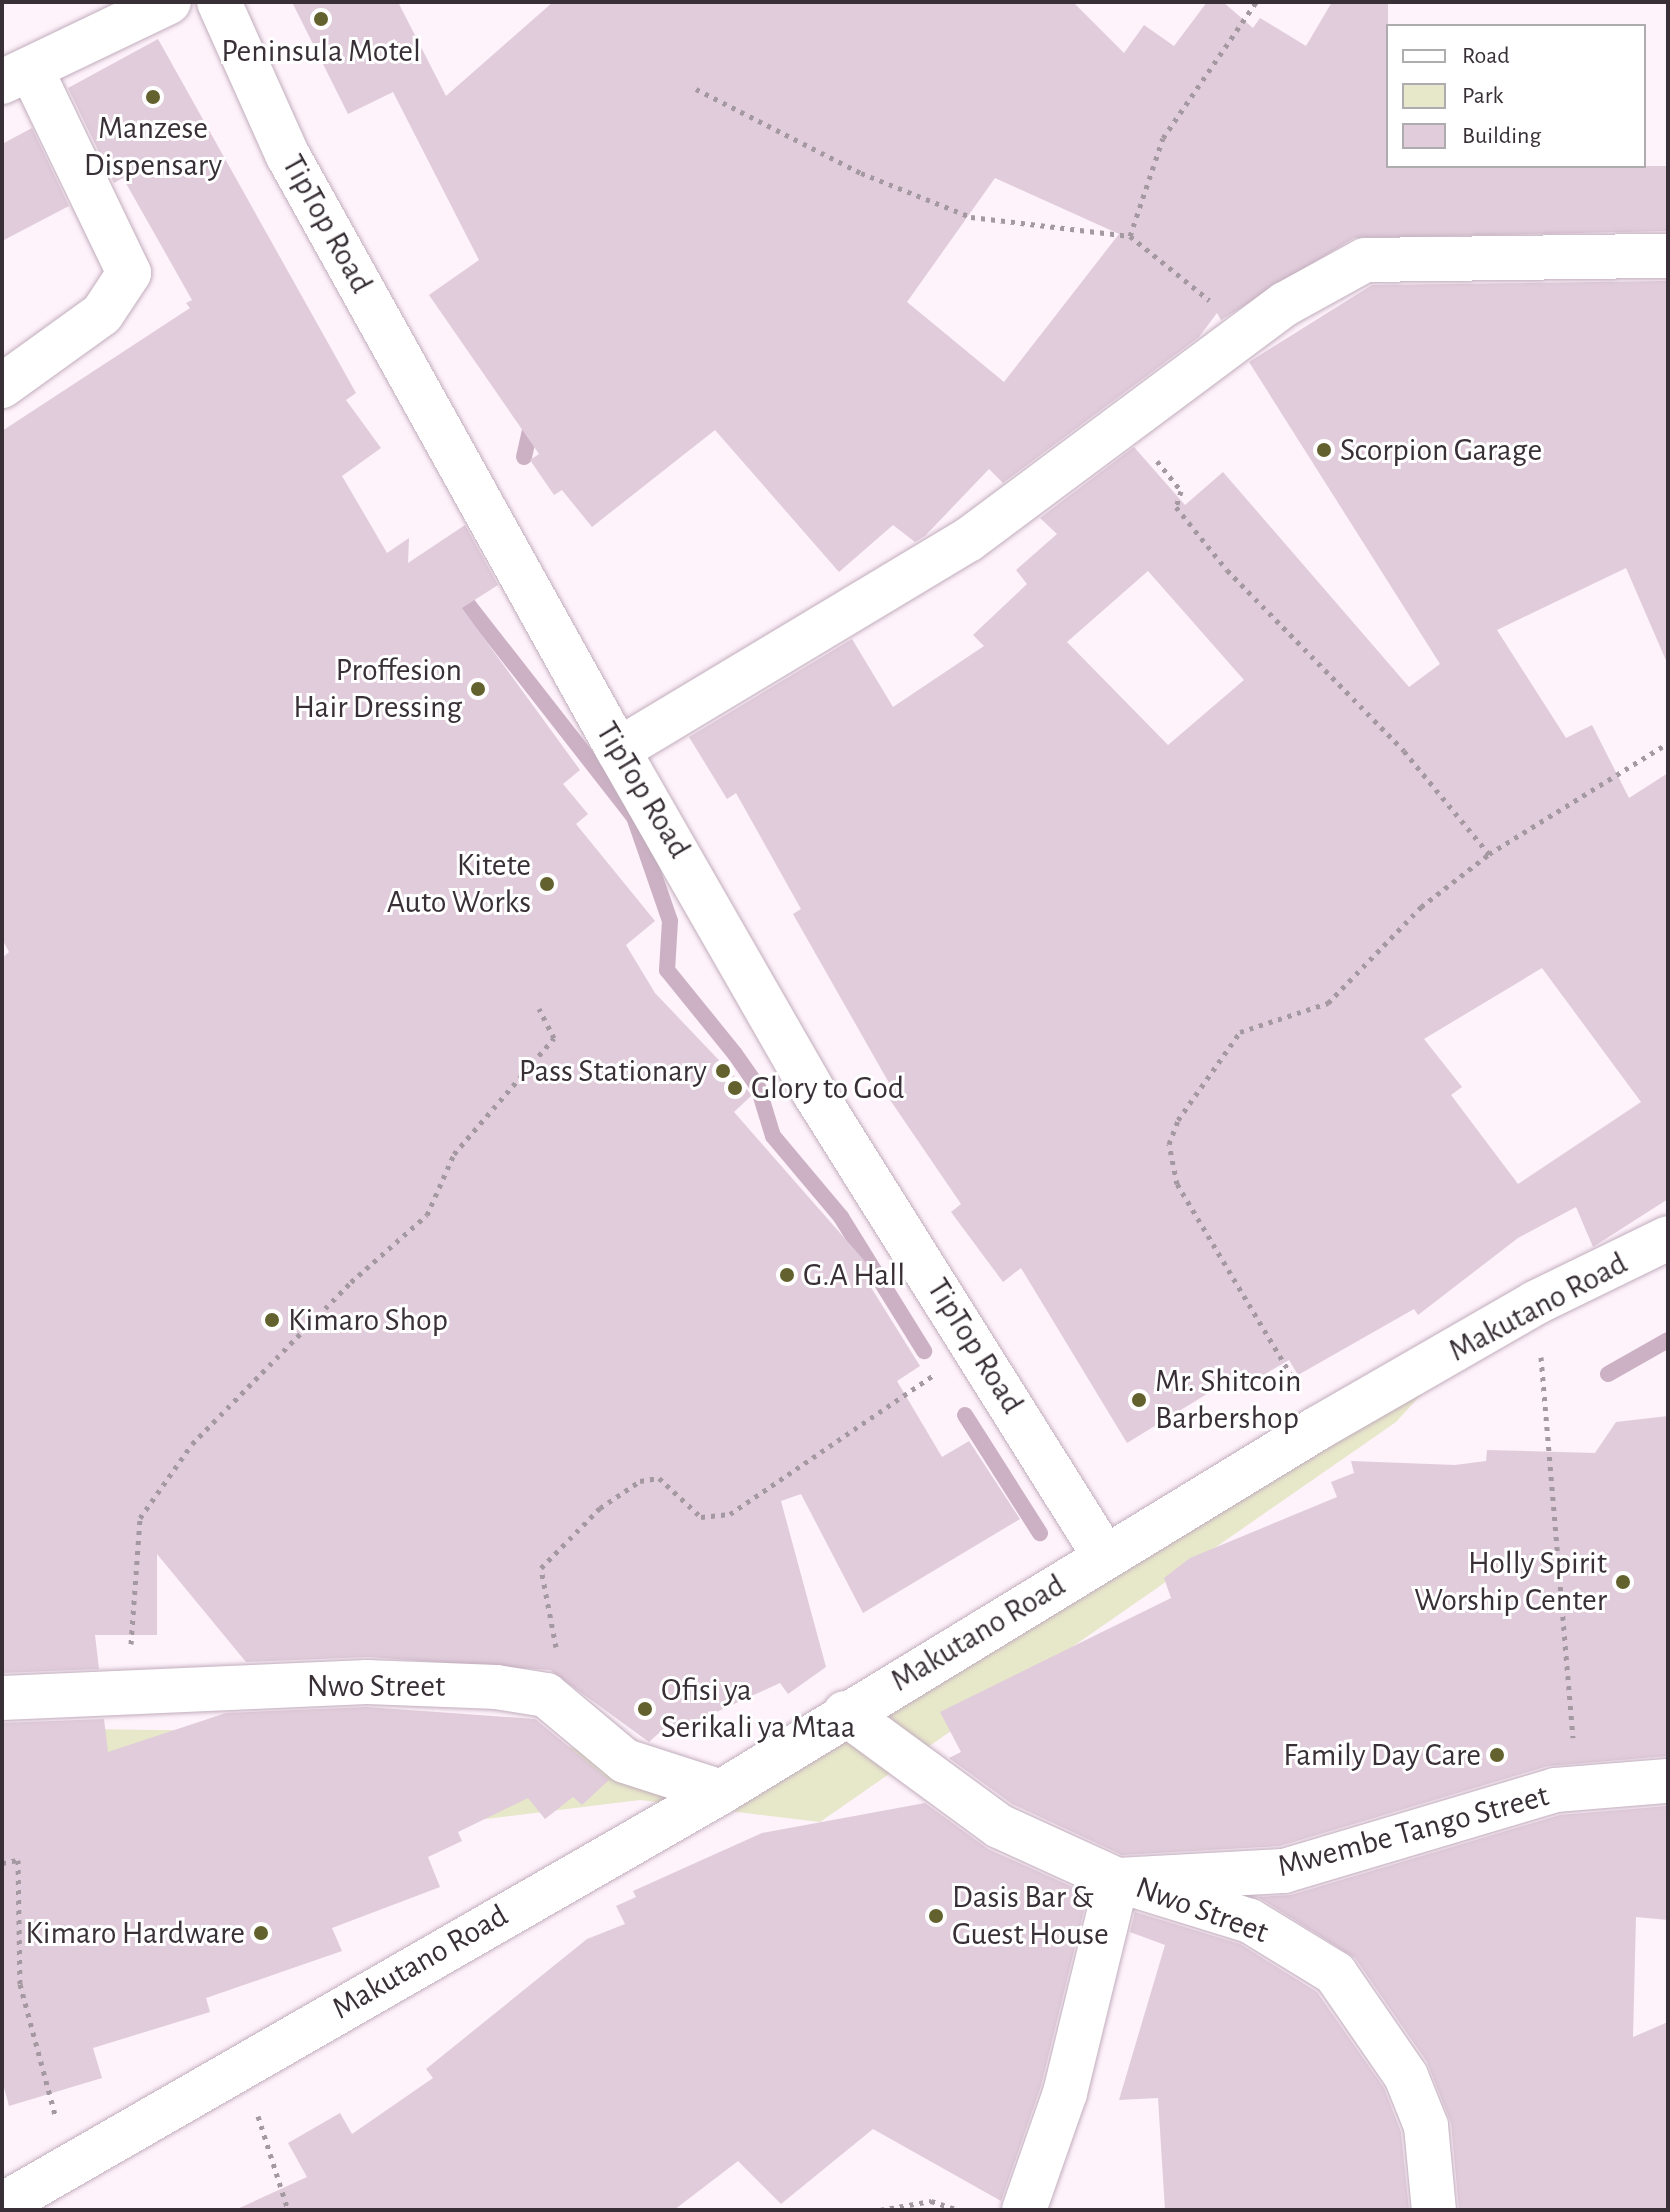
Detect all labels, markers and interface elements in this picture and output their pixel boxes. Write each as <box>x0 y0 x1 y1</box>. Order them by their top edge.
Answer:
marker: Peninsula Motel <box>312 10 330 28</box>
legend <box>1386 24 1646 168</box>
place label: Peninsula Motel <box>221 32 421 70</box>
text: Road <box>1462 44 1510 68</box>
text: Park <box>1462 84 1503 108</box>
marker: Manzese Dispensary <box>144 88 162 106</box>
place label: Manzese Dispensary <box>84 110 222 185</box>
text: Building <box>1462 124 1541 148</box>
street label: TipTop Road <box>273 148 381 300</box>
place label: Scorpion Garage <box>1340 431 1542 469</box>
marker: Scorpion Garage <box>1315 441 1333 459</box>
place label: Proffesion Hair Dressing <box>293 652 462 727</box>
marker: Proffesion Hair Dressing <box>469 680 487 698</box>
street label: TipTop Road <box>587 715 699 865</box>
place label: Kitete Auto Works <box>387 847 531 922</box>
marker: Kitete Auto Works <box>538 875 556 893</box>
place label: Pass Stationary <box>519 1052 707 1090</box>
marker: Pass Stationary <box>714 1062 732 1080</box>
place label: Glory to God <box>751 1069 904 1107</box>
marker: Glory to God <box>726 1079 744 1097</box>
street label: Makutano Road <box>1442 1244 1634 1370</box>
place label: G.A Hall <box>803 1256 905 1294</box>
marker: G.A Hall <box>778 1266 796 1284</box>
street label: TipTop Road <box>918 1271 1032 1421</box>
place label: Kimaro Shop <box>288 1301 448 1339</box>
marker: Kimaro Shop <box>263 1311 281 1329</box>
place label: Mr. Shitcoin Barbershop <box>1155 1363 1301 1438</box>
marker: Mr. Shitcoin Barbershop <box>1130 1391 1148 1409</box>
place label: Holly Spirit Worship Center <box>1414 1545 1607 1620</box>
street label: Makutano Road <box>884 1566 1072 1700</box>
marker: Holly Spirit Worship Center <box>1614 1573 1632 1591</box>
street label: Nwo Street <box>307 1667 445 1705</box>
place label: Ofisi ya Serikali ya Mtaa <box>661 1672 856 1747</box>
marker: Ofisi ya Serikali ya Mtaa <box>636 1700 654 1718</box>
place label: Family Day Care <box>1283 1736 1481 1774</box>
marker: Family Day Care <box>1488 1746 1506 1764</box>
street label: Mwembe Tango Street <box>1273 1776 1553 1886</box>
street label: Nwo Street <box>1130 1868 1274 1952</box>
place label: Dasis Bar & Guest House <box>952 1879 1109 1954</box>
street label: Makutano Road <box>325 1896 515 2028</box>
marker: Dasis Bar & Guest House <box>927 1907 945 1925</box>
place label: Kimaro Hardware <box>25 1914 245 1952</box>
marker: Kimaro Hardware <box>252 1924 270 1942</box>

